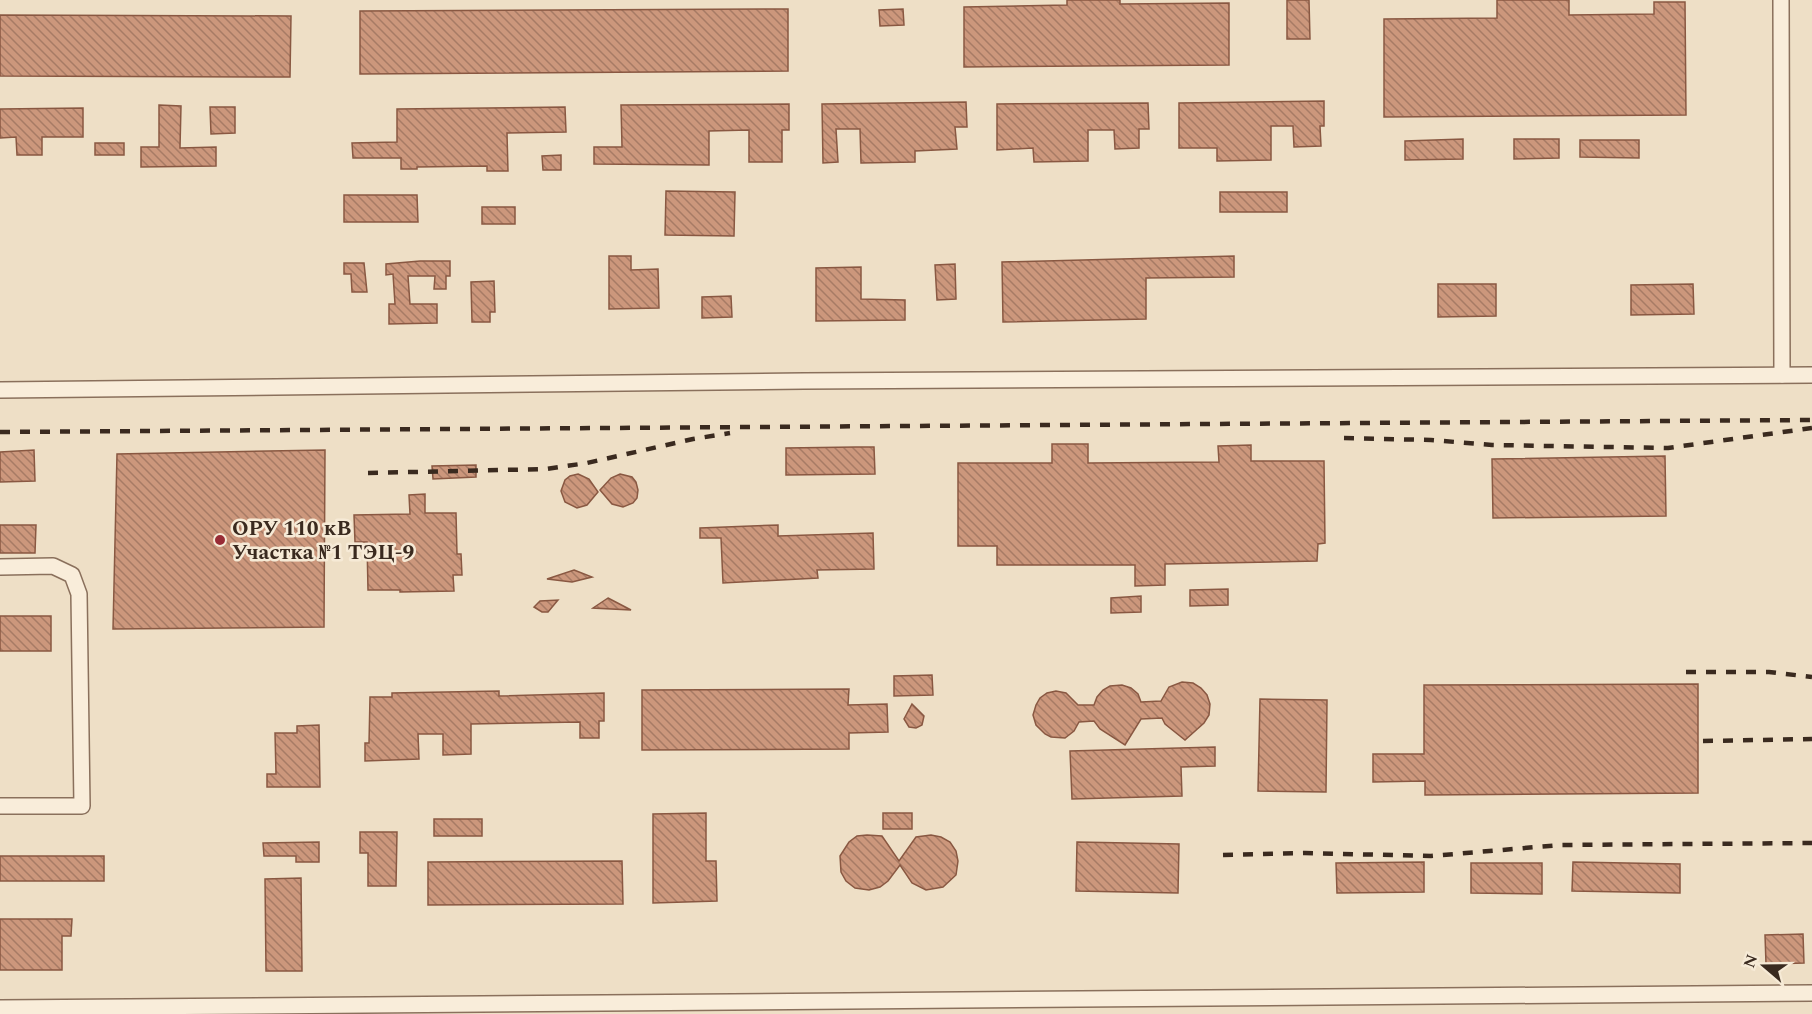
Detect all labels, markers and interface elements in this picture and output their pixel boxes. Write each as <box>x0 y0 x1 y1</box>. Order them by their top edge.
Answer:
place label: ОРУ 110 кВ Участка №1 ТЭЦ-9 <box>232 513 414 569</box>
marker: ОРУ 110 кВ Участка №1 ТЭЦ-9 <box>213 533 227 547</box>
north arrow <box>1734 936 1794 996</box>
text: N <box>1737 951 1764 971</box>

